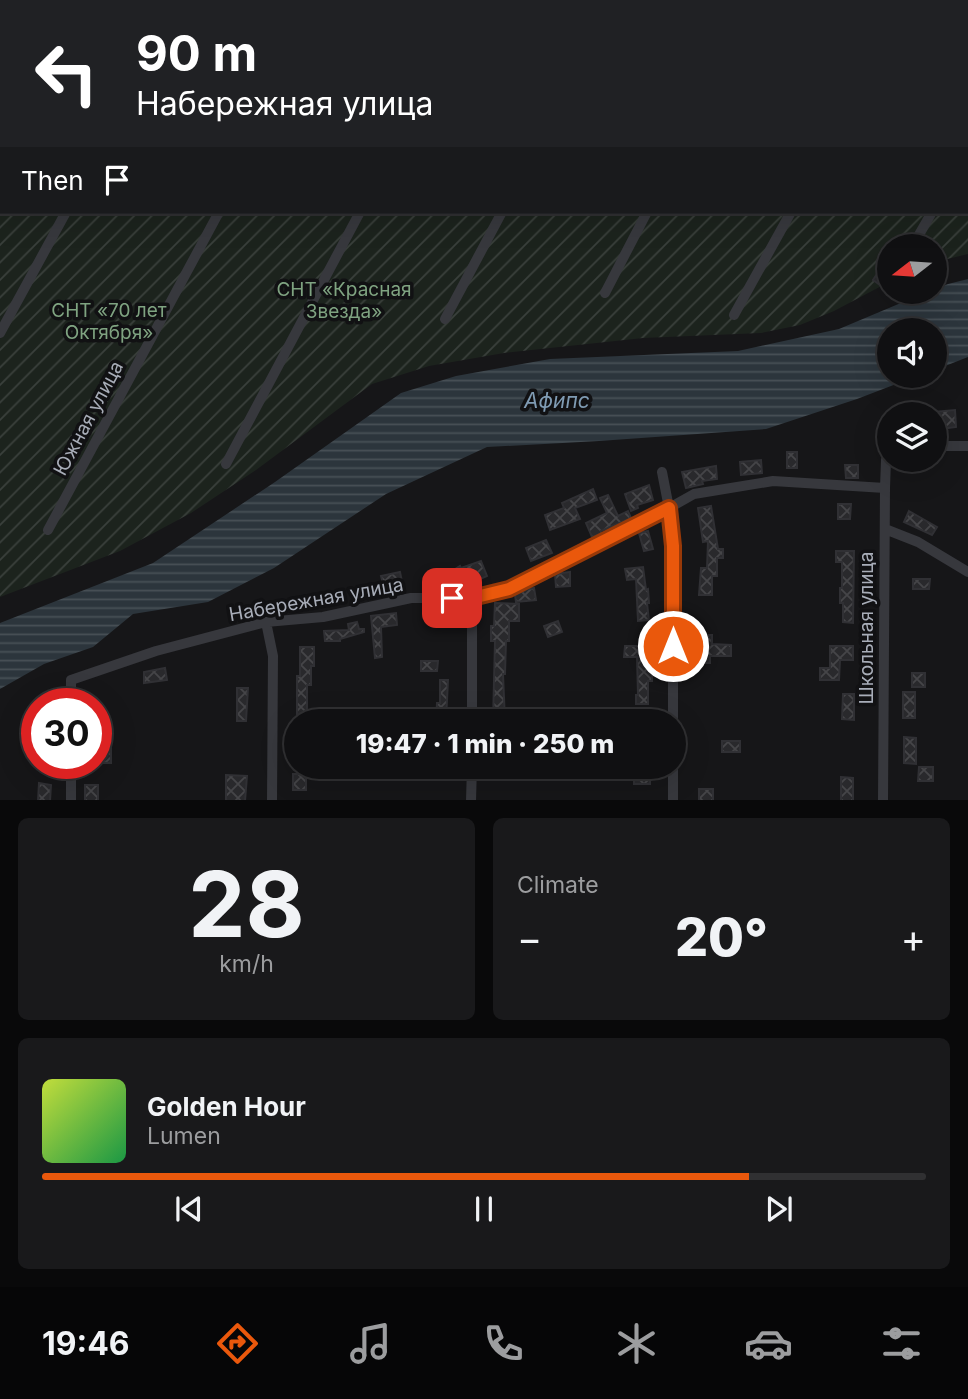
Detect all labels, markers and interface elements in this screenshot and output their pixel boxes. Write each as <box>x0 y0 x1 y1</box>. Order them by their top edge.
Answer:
text: 90 m <box>136 24 257 83</box>
icon: left <box>21 28 112 119</box>
text: Набережная улица <box>136 84 433 123</box>
icon: arrive <box>98 161 136 199</box>
text: Then <box>21 165 84 196</box>
north arrow <box>877 234 947 304</box>
map controls <box>877 234 947 472</box>
park label: СНТ «Красная Звезда» <box>276 278 412 323</box>
park label: СНТ «70 лет Октября» <box>51 299 167 344</box>
button: sound <box>877 318 947 388</box>
street label: Южная улица <box>49 357 128 479</box>
water label: Афипс <box>523 388 590 413</box>
button: layers <box>877 402 947 472</box>
street label: Школьная улица <box>855 552 878 704</box>
pin <box>422 568 482 628</box>
street label: Набережная улица <box>227 573 405 626</box>
icon: arrive <box>433 579 471 617</box>
position arrow <box>636 609 710 683</box>
speed limit sign: 30 <box>21 688 112 779</box>
text: 19:47 · 1 min · 250 m <box>356 728 614 759</box>
text: 28 <box>188 849 305 959</box>
text: Climate <box>517 871 599 899</box>
text: 20° <box>675 906 768 969</box>
text: − <box>517 915 542 961</box>
text: + <box>901 915 926 961</box>
text: km/h <box>219 950 274 978</box>
text: Golden Hour <box>147 1091 306 1122</box>
text: Lumen <box>147 1122 221 1150</box>
icon: previous <box>170 1190 208 1228</box>
icon: pause <box>465 1190 503 1228</box>
icon: next <box>760 1190 798 1228</box>
icon: directions <box>213 1319 262 1368</box>
icon: music <box>346 1319 395 1368</box>
icon: phone <box>479 1319 528 1368</box>
icon: climate <box>612 1319 661 1368</box>
icon: car <box>744 1319 793 1368</box>
icon: filters <box>877 1319 926 1368</box>
text: 19:46 <box>42 1324 130 1363</box>

